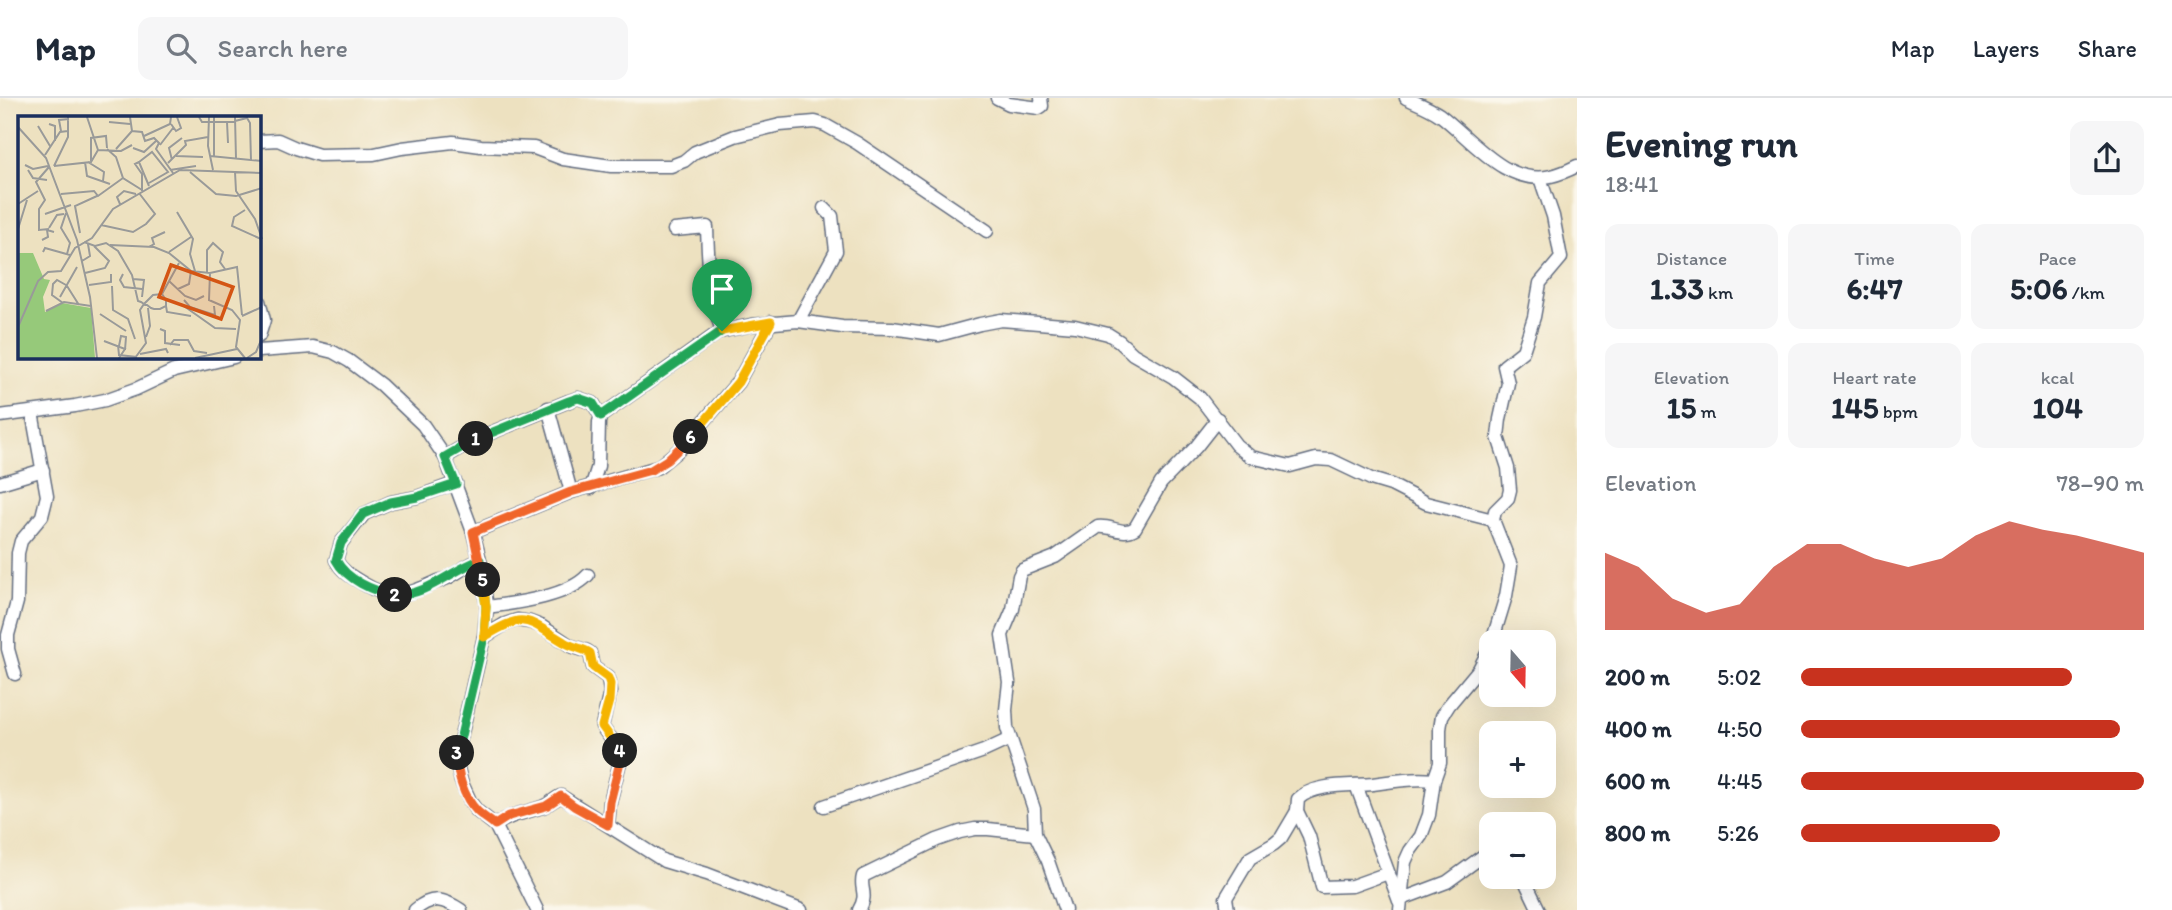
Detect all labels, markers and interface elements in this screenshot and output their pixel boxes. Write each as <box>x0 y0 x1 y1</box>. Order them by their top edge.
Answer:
search box <box>138 17 628 80</box>
text: Map <box>35 29 96 68</box>
icon: search <box>162 29 200 67</box>
text: Search here <box>218 32 348 64</box>
text: Map <box>1891 34 1935 63</box>
text: Layers <box>1973 34 2040 63</box>
text: Share <box>2078 34 2137 63</box>
inset map <box>18 116 261 359</box>
text: Evening run <box>1605 121 1798 167</box>
button: share <box>2070 121 2144 195</box>
text: 18:41 <box>1605 170 1658 198</box>
text: Distance <box>1656 247 1727 270</box>
text: Time <box>1854 247 1895 270</box>
text: Pace <box>2038 247 2077 270</box>
pin <box>692 259 752 331</box>
icon: arrive <box>703 270 741 308</box>
text: 1.33 <box>1650 270 1704 307</box>
text: 6:47 <box>1846 270 1903 307</box>
text: 5:06 <box>2010 270 2068 307</box>
text: km <box>1704 281 1733 304</box>
text: /km <box>2068 281 2105 304</box>
text: Elevation <box>1654 366 1729 389</box>
text: Heart rate <box>1832 366 1917 389</box>
text: kcal <box>2041 366 2074 389</box>
text: 15 <box>1667 389 1696 426</box>
text: 145 <box>1831 389 1879 426</box>
text: 104 <box>2032 389 2083 426</box>
text: m <box>1696 400 1716 423</box>
text: bpm <box>1879 400 1918 423</box>
pin: 6 <box>674 420 708 454</box>
pin: 1 <box>458 422 494 456</box>
text: 6 <box>685 425 696 448</box>
text: 1 <box>471 427 480 450</box>
text: Elevation <box>1605 469 1696 497</box>
text: 78–90 m <box>2056 469 2144 497</box>
pin: 5 <box>466 562 500 598</box>
text: 5 <box>478 568 487 591</box>
pin: 2 <box>378 578 412 612</box>
text: 2 <box>390 583 400 606</box>
north arrow <box>1479 630 1556 707</box>
map controls <box>1479 630 1556 889</box>
text: 200 m <box>1605 663 1670 691</box>
text: 5:02 <box>1717 663 1761 691</box>
text: 400 m <box>1605 715 1672 743</box>
text: 4:50 <box>1717 715 1763 743</box>
button: + <box>1479 721 1556 798</box>
pin: 4 <box>602 734 638 768</box>
pin: 3 <box>440 736 475 770</box>
text: 4 <box>614 739 625 762</box>
text: 3 <box>451 741 462 764</box>
text: 600 m <box>1605 767 1670 795</box>
text: 4:45 <box>1717 767 1762 795</box>
button: − <box>1479 812 1556 889</box>
text: 800 m <box>1605 819 1670 847</box>
text: 5:26 <box>1717 819 1759 847</box>

